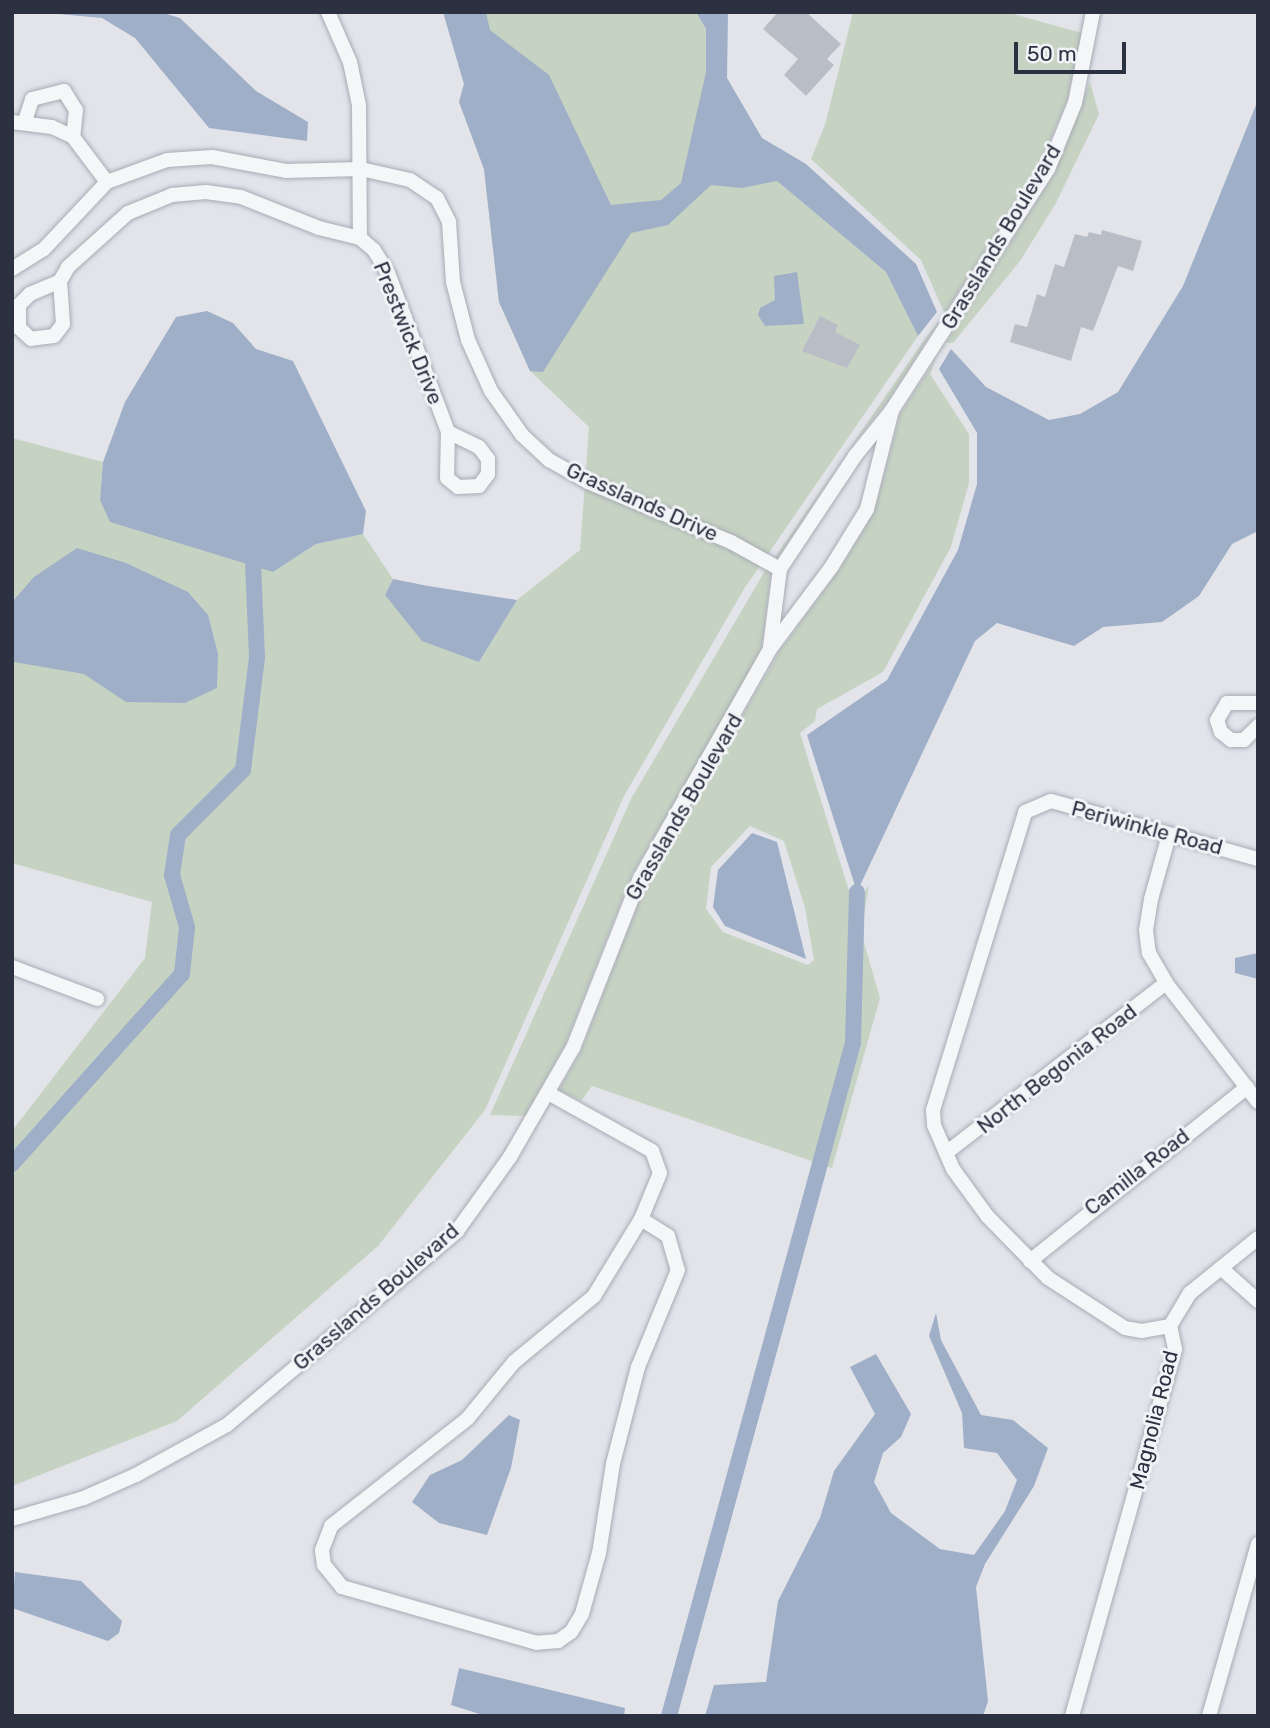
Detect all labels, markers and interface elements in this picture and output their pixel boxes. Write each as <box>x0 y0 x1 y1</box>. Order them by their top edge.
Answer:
scale bar <box>1018 28 1130 72</box>
text: 50 m <box>1027 41 1077 66</box>
street label: Grasslands Boulevard <box>936 140 1066 334</box>
street label: Prestwick Drive <box>368 258 448 408</box>
street label: Grasslands Drive <box>562 457 722 547</box>
street label: Grasslands Boulevard <box>620 709 748 905</box>
street label: Periwinkle Road <box>1069 796 1225 860</box>
street label: North Begonia Road <box>972 999 1142 1139</box>
street label: Camilla Road <box>1080 1123 1194 1221</box>
street label: Grasslands Boulevard <box>288 1218 464 1376</box>
street label: Magnolia Road <box>1125 1348 1183 1492</box>

